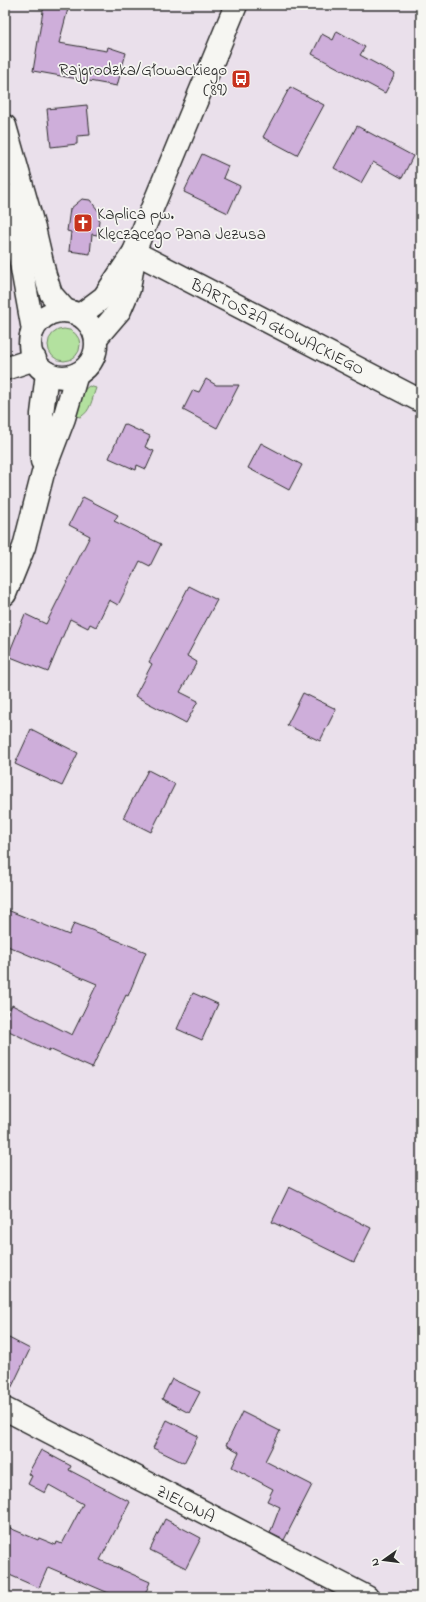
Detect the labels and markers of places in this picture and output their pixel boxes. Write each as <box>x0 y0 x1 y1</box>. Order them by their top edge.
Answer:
place label: Rajgrodzka/Głowackiego (89) <box>59 58 227 103</box>
bus stop icon: Rajgrodzka/Głowackiego (89) <box>230 68 252 90</box>
place label: Kaplica pw. Klęczącego Pana Jezusa <box>97 202 266 249</box>
church icon: Kaplica pw. Klęczącego Pana Jezusa <box>72 212 94 234</box>

